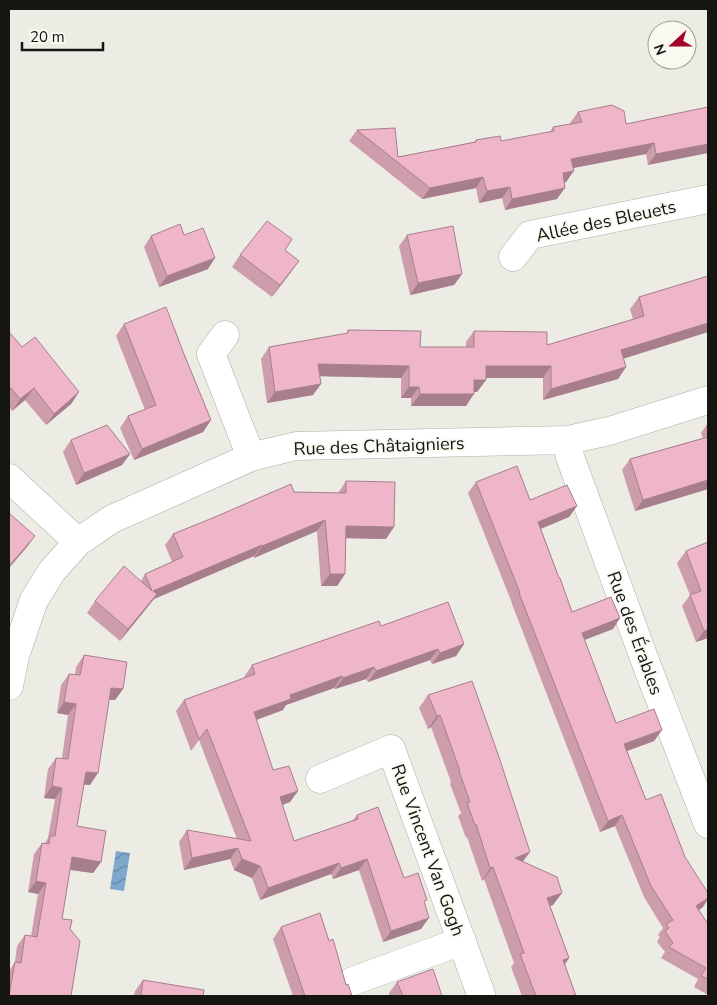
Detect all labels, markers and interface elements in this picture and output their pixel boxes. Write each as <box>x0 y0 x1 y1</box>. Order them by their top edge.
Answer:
scale bar <box>22 20 104 52</box>
north arrow <box>647 20 697 70</box>
text: 20 m <box>30 27 65 47</box>
text: N <box>650 41 671 58</box>
street label: Allée des Bleuets <box>534 194 678 248</box>
street label: Rue des Châtaigniers <box>293 431 465 461</box>
street label: Rue des Érables <box>601 568 669 698</box>
street label: Rue Vincent Van Gogh <box>386 761 470 939</box>

